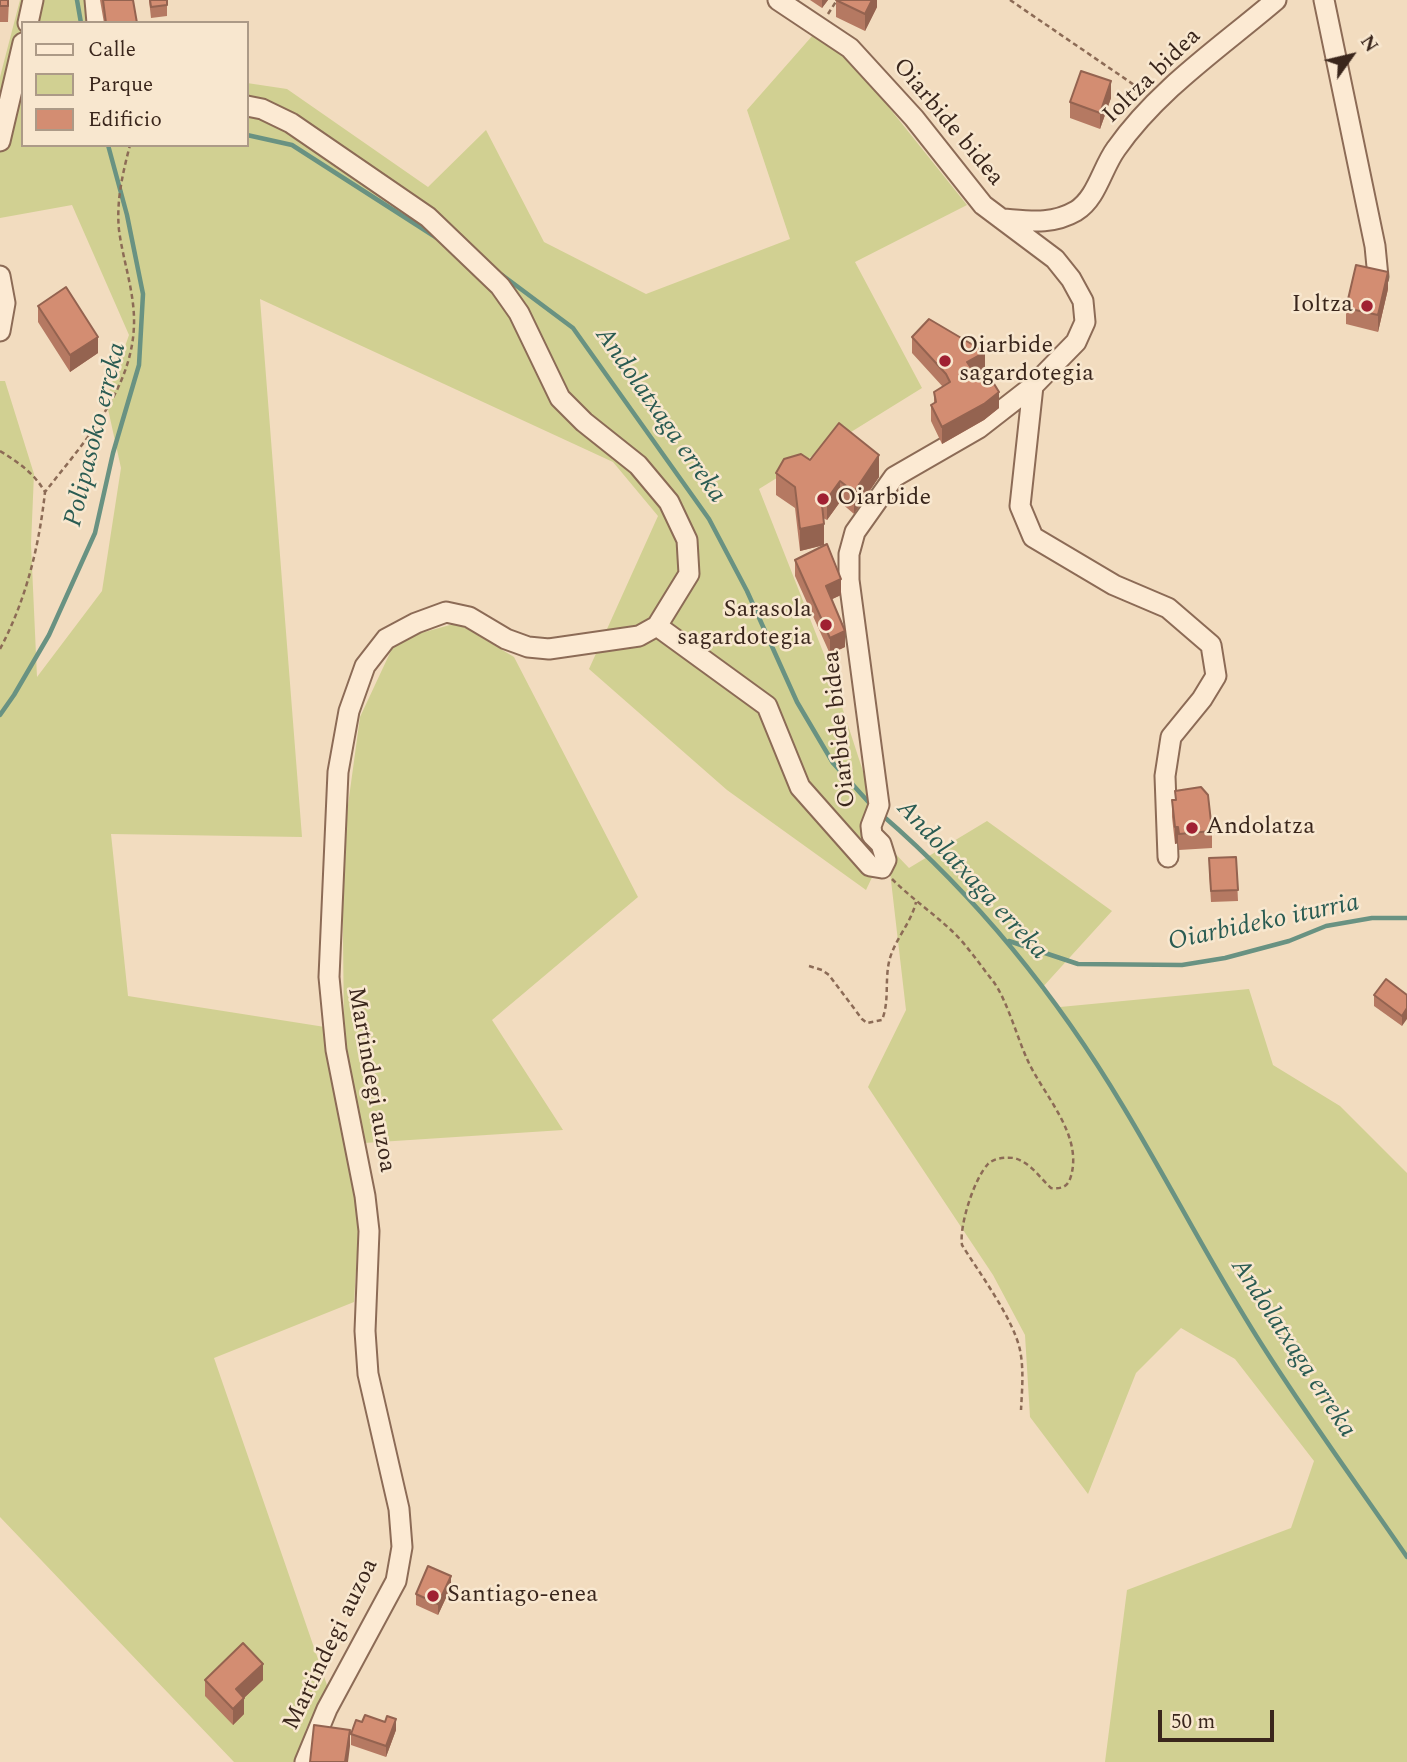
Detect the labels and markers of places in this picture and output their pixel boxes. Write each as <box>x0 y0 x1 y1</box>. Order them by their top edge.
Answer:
place label: Ioltza <box>1292 292 1353 320</box>
marker: Ioltza <box>1359 298 1375 314</box>
place label: Oiarbide sagardotegia <box>959 333 1094 389</box>
marker: Oiarbide sagardotegia <box>937 353 953 369</box>
place label: Oiarbide <box>837 485 931 513</box>
marker: Oiarbide <box>815 491 831 507</box>
place label: Sarasola sagardotegia <box>677 597 812 653</box>
marker: Sarasola sagardotegia <box>818 617 834 633</box>
place label: Andolatza <box>1206 814 1315 842</box>
marker: Andolatza <box>1184 820 1200 836</box>
place label: Santiago-enea <box>447 1582 598 1610</box>
marker: Santiago-enea <box>425 1588 441 1604</box>

